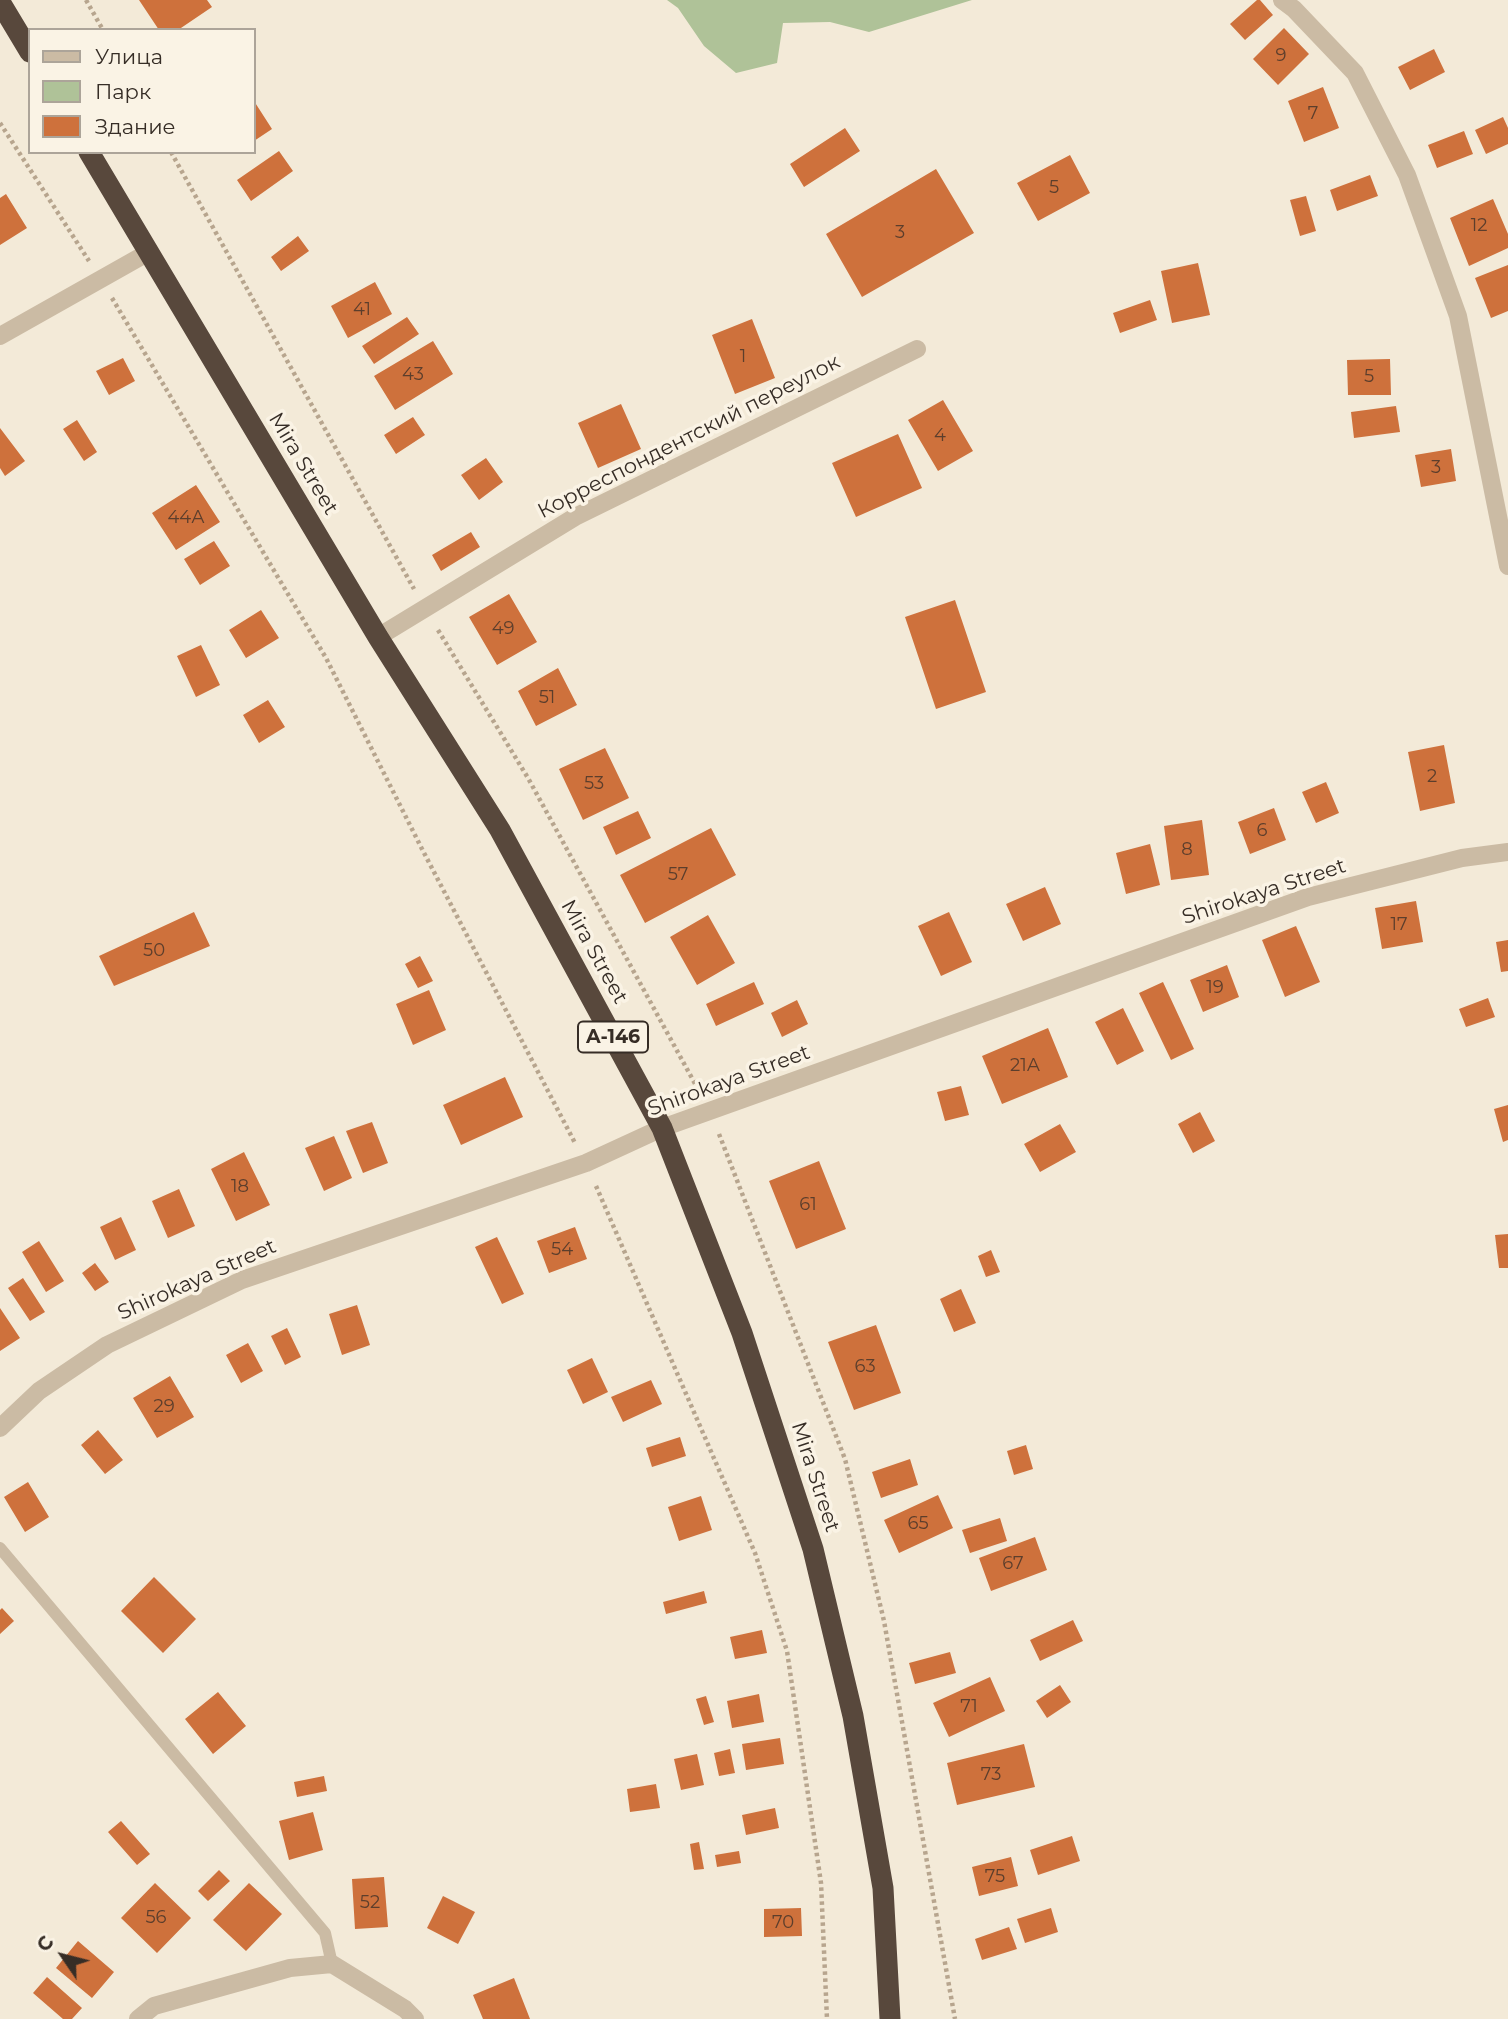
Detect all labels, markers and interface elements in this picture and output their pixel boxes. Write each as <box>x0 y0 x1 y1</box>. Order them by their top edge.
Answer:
legend <box>28 28 256 154</box>
text: Улица <box>95 44 163 69</box>
house number: 9 <box>1276 45 1286 67</box>
text: Парк <box>95 79 151 104</box>
house number: 7 <box>1308 103 1318 125</box>
text: Здание <box>95 114 176 139</box>
house number: 5 <box>1049 177 1059 199</box>
house number: 12 <box>1471 215 1487 237</box>
house number: 3 <box>895 222 905 244</box>
house number: 41 <box>353 299 371 321</box>
house number: 1 <box>740 346 746 368</box>
street label: Корреспондентский переулок <box>534 350 844 524</box>
house number: 43 <box>402 364 424 386</box>
house number: 5 <box>1364 366 1374 388</box>
street label: Mira Street <box>263 408 343 520</box>
house number: 4 <box>934 425 946 447</box>
house number: 3 <box>1431 457 1441 479</box>
house number: 44А <box>167 507 205 529</box>
house number: 49 <box>492 618 514 640</box>
house number: 51 <box>539 687 555 709</box>
house number: 2 <box>1427 766 1437 788</box>
house number: 53 <box>584 773 604 795</box>
house number: 6 <box>1257 820 1267 842</box>
house number: 8 <box>1181 839 1193 861</box>
street label: Shirokaya Street <box>1179 854 1349 930</box>
house number: 57 <box>668 864 688 886</box>
street label: Mira Street <box>555 896 633 1008</box>
house number: 17 <box>1390 914 1408 936</box>
house number: 50 <box>143 940 165 962</box>
house number: 19 <box>1206 977 1224 999</box>
road number: А-146 <box>578 1021 648 1052</box>
street label: Shirokaya Street <box>644 1040 814 1122</box>
house number: 21А <box>1010 1055 1040 1077</box>
house number: 18 <box>231 1176 249 1198</box>
house number: 61 <box>799 1194 817 1216</box>
street label: Shirokaya Street <box>114 1234 280 1326</box>
house number: 54 <box>551 1239 573 1261</box>
house number: 63 <box>854 1356 876 1378</box>
house number: 29 <box>153 1396 175 1418</box>
street label: Mira Street <box>785 1419 845 1535</box>
house number: 65 <box>907 1513 929 1535</box>
house number: 67 <box>1002 1553 1024 1575</box>
house number: 71 <box>960 1696 978 1718</box>
house number: 73 <box>981 1764 1001 1786</box>
house number: 75 <box>985 1866 1005 1888</box>
house number: 52 <box>360 1892 380 1914</box>
house number: 56 <box>145 1907 167 1929</box>
house number: 70 <box>772 1912 794 1934</box>
north arrow <box>28 1921 98 1991</box>
text: С <box>32 1931 59 1956</box>

